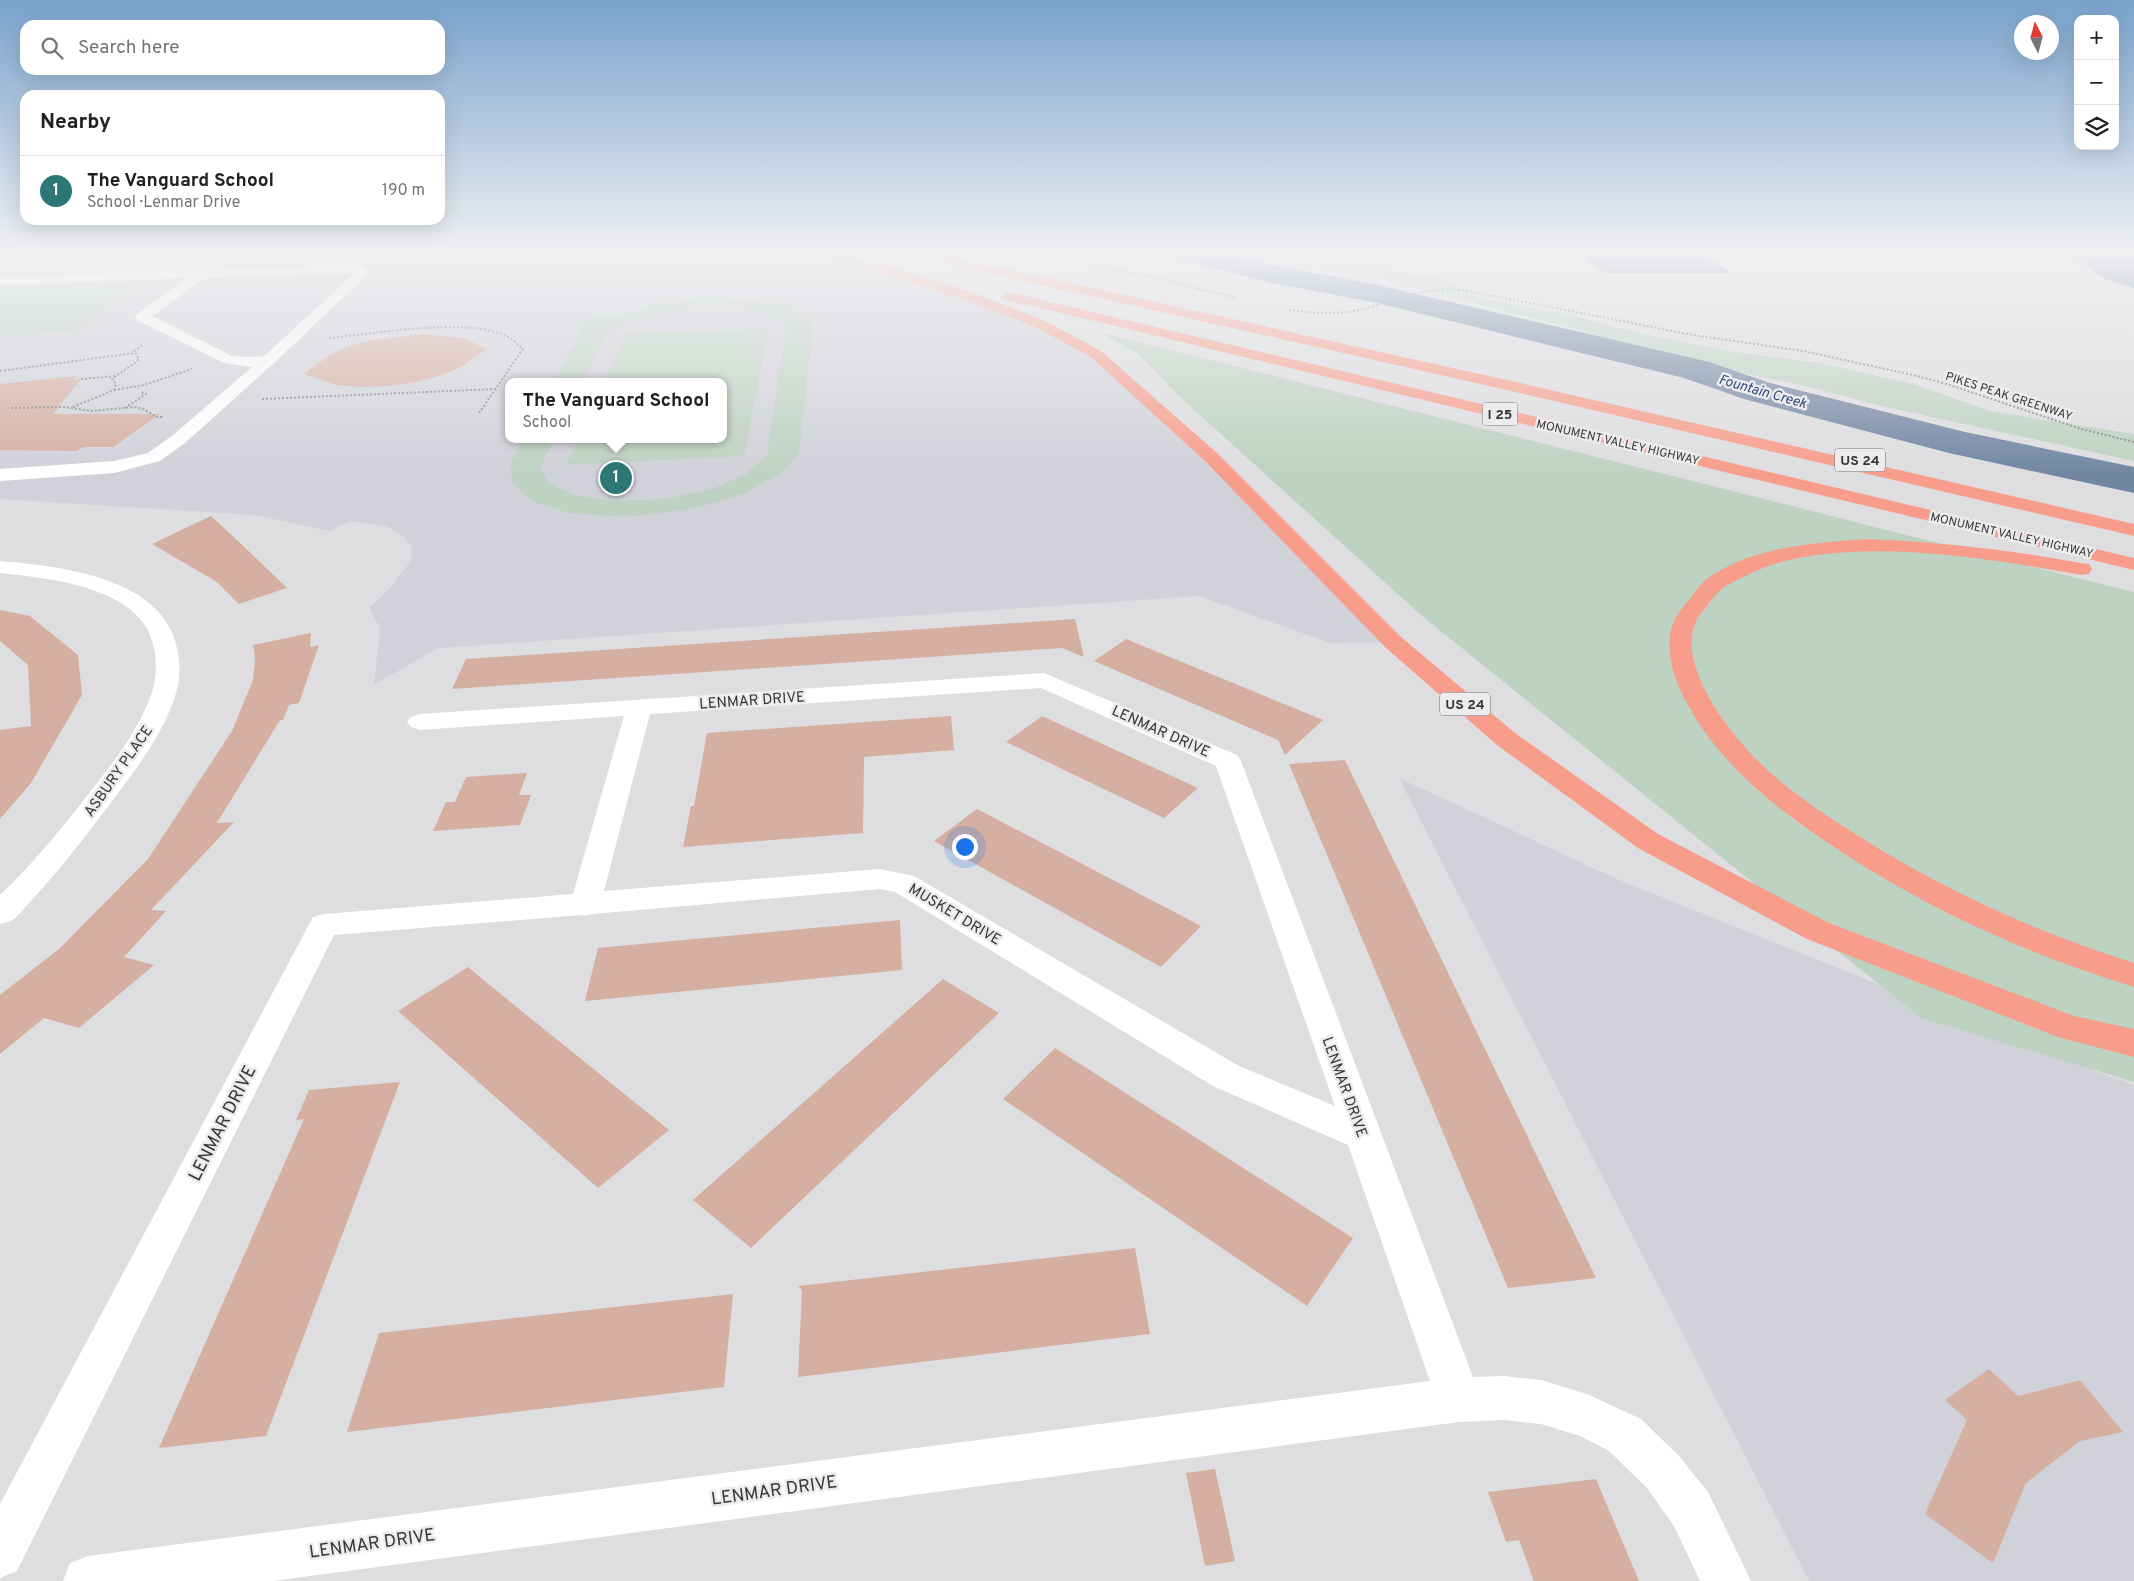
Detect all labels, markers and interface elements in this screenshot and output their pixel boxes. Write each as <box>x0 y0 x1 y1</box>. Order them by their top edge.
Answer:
north arrow <box>2014 15 2059 60</box>
map controls <box>2074 15 2119 150</box>
button: + <box>2074 15 2119 60</box>
search box <box>20 20 445 75</box>
icon: search <box>38 34 66 62</box>
text: Search here <box>78 36 180 60</box>
button: − <box>2074 60 2119 105</box>
button: layers <box>2074 105 2119 150</box>
text: Nearby <box>40 109 111 136</box>
text: The Vanguard School <box>87 169 274 193</box>
text: 1 <box>53 181 59 201</box>
text: 190 m <box>382 181 425 201</box>
text: School · Lenmar Drive <box>87 193 240 213</box>
street label: PIKES PEAK GREENWAY <box>1943 369 2074 425</box>
water label: Fountain Creek <box>1717 372 1809 413</box>
popup <box>505 378 727 443</box>
text: The Vanguard School <box>522 389 710 413</box>
road number: I 25 <box>1482 402 1518 426</box>
text: School <box>522 413 571 433</box>
street label: MONUMENT VALLEY HIGHWAY <box>1535 416 1701 470</box>
road number: US 24 <box>1835 448 1885 472</box>
pin: 1 <box>600 459 632 497</box>
street label: MONUMENT VALLEY HIGHWAY <box>1929 509 2095 563</box>
street label: LENMAR DRIVE <box>699 688 806 715</box>
road number: US 24 <box>1440 692 1490 716</box>
street label: LENMAR DRIVE <box>1108 702 1213 763</box>
street label: ASBURY PLACE <box>81 722 158 821</box>
your location <box>952 834 978 860</box>
street label: MUSKET DRIVE <box>904 880 1004 950</box>
street label: LENMAR DRIVE <box>1317 1035 1371 1140</box>
street label: LENMAR DRIVE <box>184 1062 262 1185</box>
street label: LENMAR DRIVE <box>710 1471 839 1512</box>
street label: LENMAR DRIVE <box>308 1524 437 1565</box>

